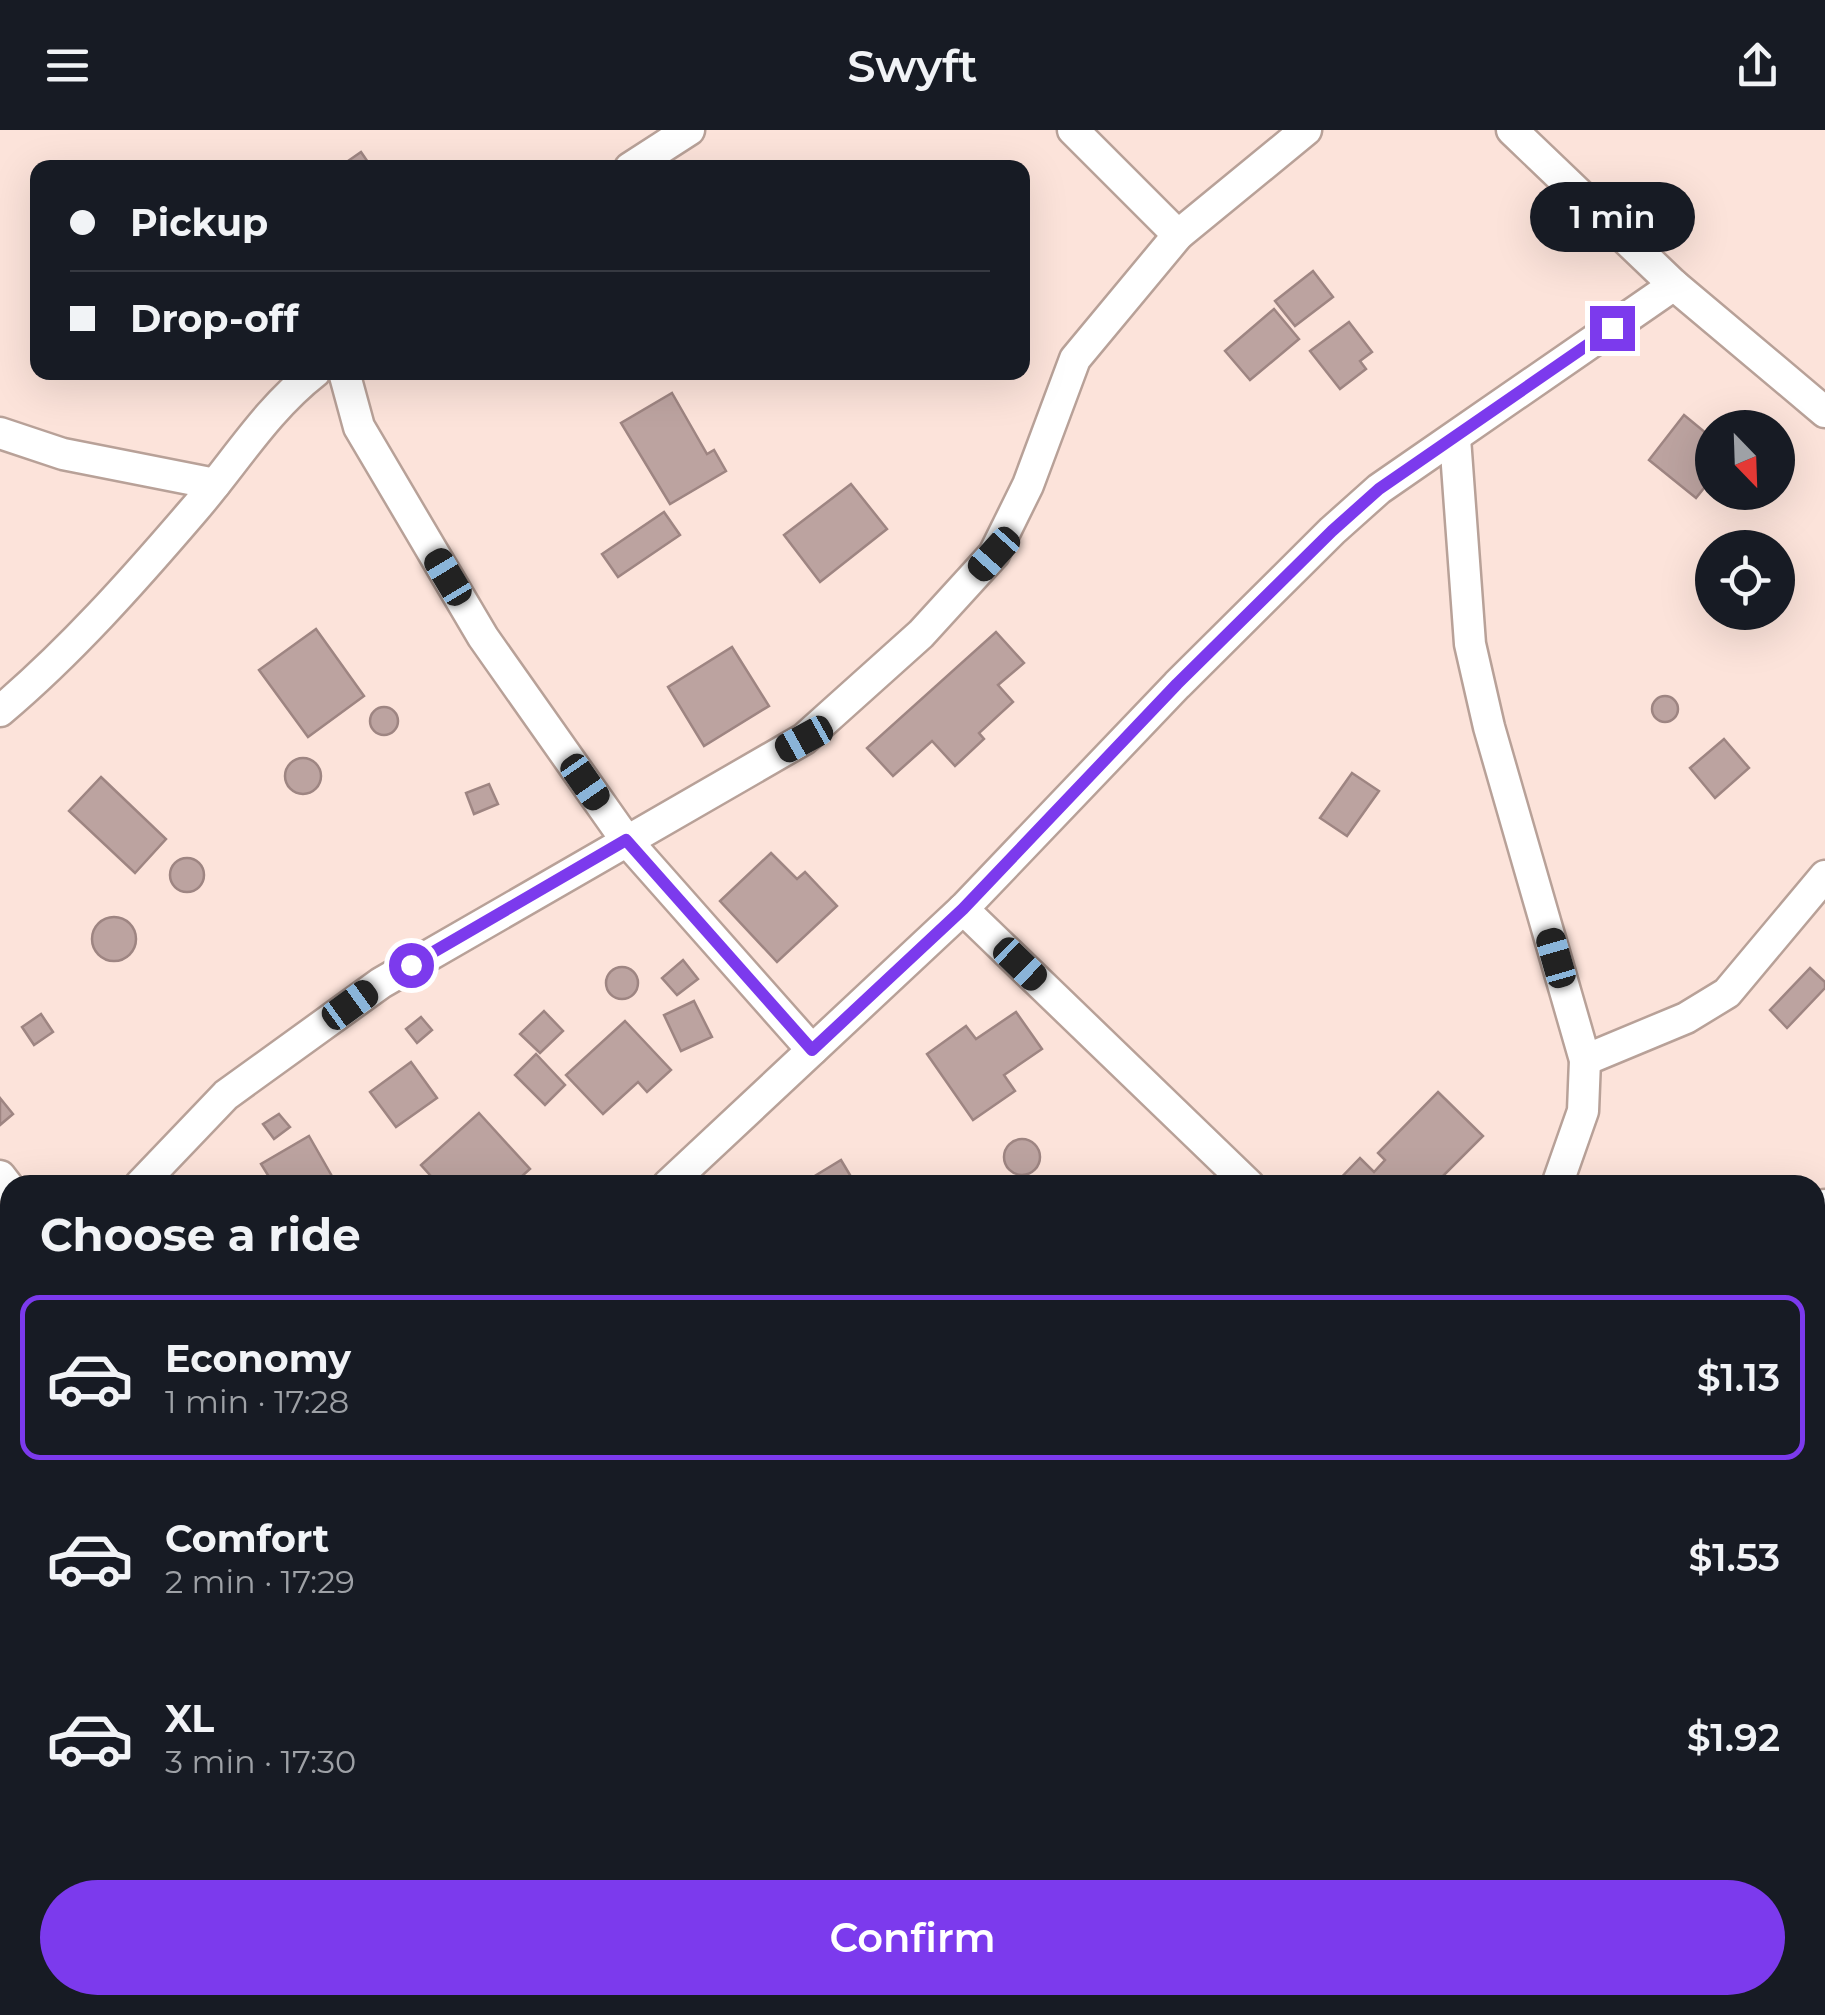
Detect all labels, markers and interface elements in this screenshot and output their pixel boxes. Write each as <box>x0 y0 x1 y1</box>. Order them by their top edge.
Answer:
icon: menu <box>40 38 95 93</box>
text: Swyft <box>847 38 978 93</box>
icon: share <box>1730 38 1785 93</box>
callout: 1 min <box>1530 183 1694 253</box>
text: 1 min <box>1570 197 1655 236</box>
text: Pickup <box>130 199 268 246</box>
text: Drop-off <box>130 295 299 342</box>
route end <box>1590 306 1635 351</box>
north arrow <box>1695 410 1795 510</box>
map controls <box>1695 410 1795 630</box>
car <box>963 522 1025 586</box>
button: locate <box>1695 530 1795 630</box>
car <box>420 544 476 610</box>
car <box>770 711 838 767</box>
car <box>556 749 614 815</box>
car <box>1533 925 1579 991</box>
car <box>988 932 1052 996</box>
route start <box>389 943 434 988</box>
car <box>317 975 383 1035</box>
text: Choose a ride <box>40 1207 361 1262</box>
icon: car <box>45 1333 135 1423</box>
text: Economy <box>165 1335 351 1382</box>
text: $1.13 <box>1697 1354 1780 1401</box>
text: 1 min · 17:28 <box>165 1382 349 1421</box>
icon: car <box>45 1513 135 1603</box>
text: Comfort <box>165 1515 329 1562</box>
text: $1.53 <box>1689 1534 1780 1581</box>
text: 2 min · 17:29 <box>165 1562 355 1601</box>
icon: car <box>45 1693 135 1783</box>
text: XL <box>165 1695 214 1742</box>
text: $1.92 <box>1687 1714 1780 1761</box>
text: 3 min · 17:30 <box>165 1742 356 1781</box>
button: Confirm <box>40 1880 1785 1995</box>

